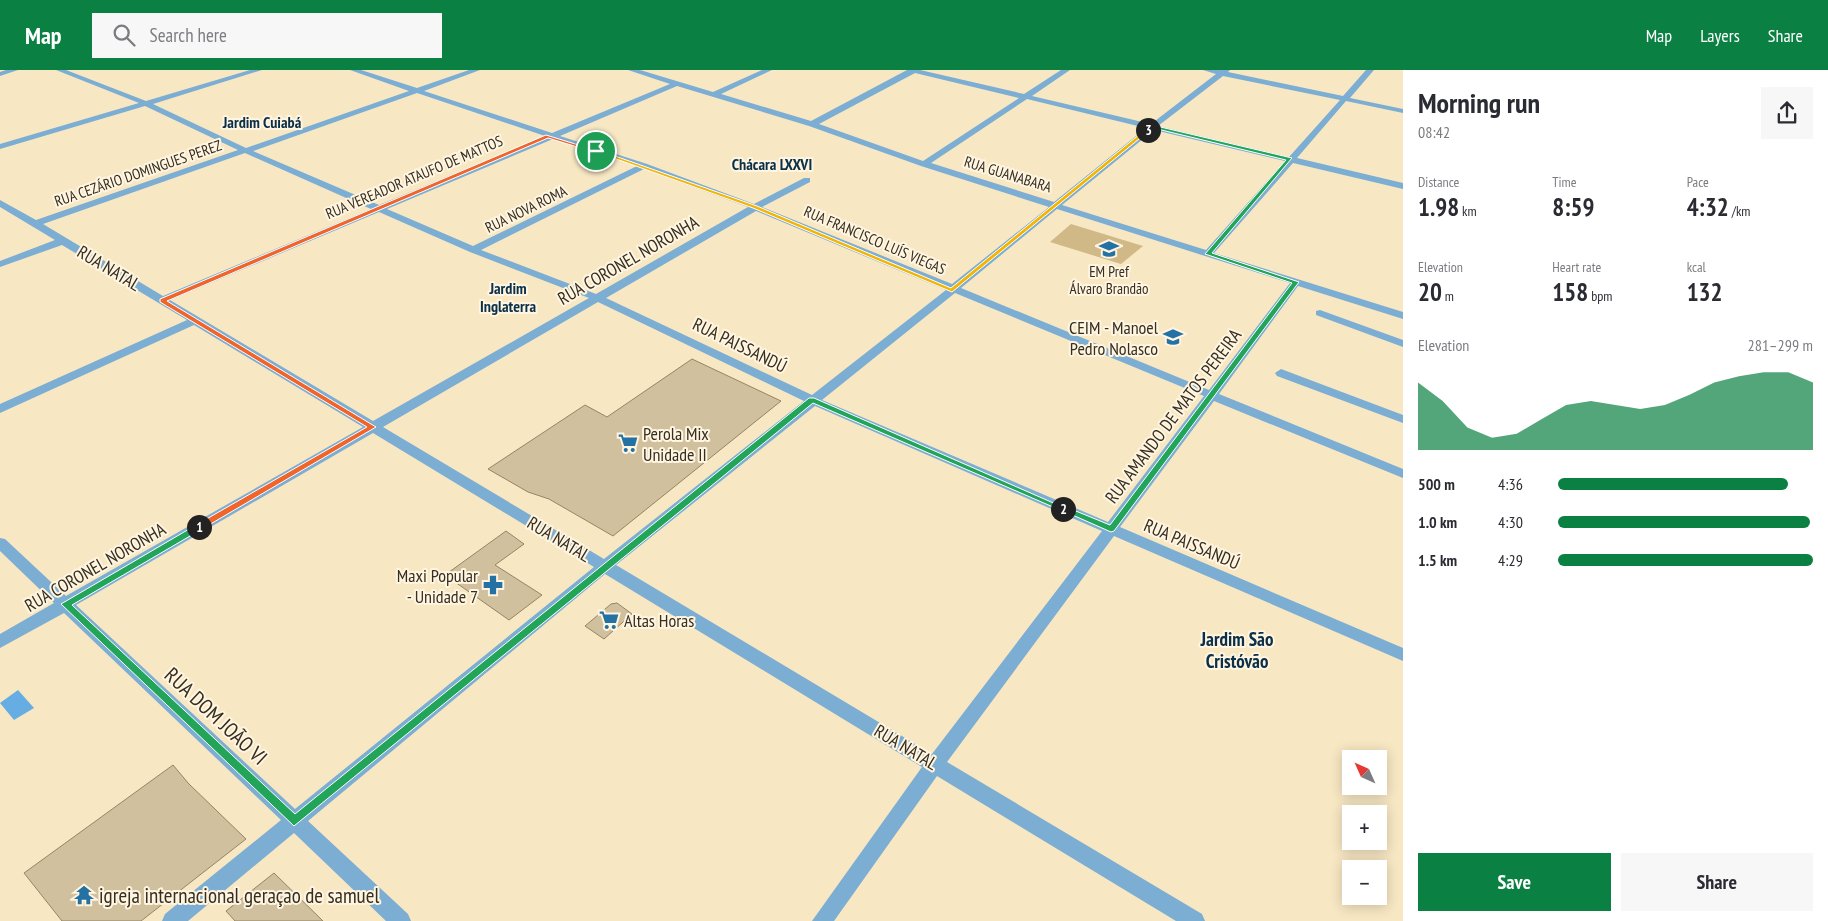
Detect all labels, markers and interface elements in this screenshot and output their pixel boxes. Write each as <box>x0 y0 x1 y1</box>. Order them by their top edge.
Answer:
search box <box>92 13 442 58</box>
text: Map <box>25 20 62 51</box>
icon: search <box>110 21 138 49</box>
text: Search here <box>150 23 227 47</box>
text: Map <box>1646 24 1672 47</box>
text: Layers <box>1700 24 1740 47</box>
text: Share <box>1768 24 1803 47</box>
text: Morning run <box>1418 84 1540 121</box>
button: share <box>1761 87 1813 139</box>
district label: Jardim Cuiabá <box>222 112 302 132</box>
pin: 3 <box>1136 118 1160 142</box>
text: 3 <box>1145 121 1152 139</box>
text: 08:42 <box>1418 122 1450 142</box>
pin <box>575 130 617 172</box>
street label: RUA VEREADOR ATAUFO DE MATTOS <box>323 131 505 223</box>
street label: RUA CEZÁRIO DOMINGUES PEREZ <box>52 135 224 211</box>
icon: arrive <box>582 137 610 165</box>
street label: RUA GUANABARA <box>962 152 1055 197</box>
district label: Chácara LXXVI <box>732 154 812 174</box>
text: Distance <box>1418 173 1459 191</box>
text: Time <box>1552 173 1577 191</box>
text: Pace <box>1687 173 1709 191</box>
street label: RUA NOVA ROMA <box>482 181 571 237</box>
text: 1.98 <box>1418 191 1459 223</box>
text: 8:59 <box>1552 191 1594 223</box>
text: 4:32 <box>1687 191 1729 223</box>
street label: RUA FRANCISCO LUÍS VIEGAS <box>801 202 949 278</box>
text: km <box>1459 202 1477 220</box>
text: /km <box>1729 202 1750 220</box>
street label: RUA CORONEL NORONHA <box>553 210 703 310</box>
school or university icon: EM Pref Álvaro Brandão <box>1098 238 1120 260</box>
street label: RUA NATAL <box>73 240 145 296</box>
text: Elevation <box>1418 258 1463 276</box>
text: Heart rate <box>1552 258 1601 276</box>
text: kcal <box>1687 258 1706 276</box>
place label: EM Pref Álvaro Brandão <box>1070 262 1148 298</box>
text: 20 <box>1418 276 1442 308</box>
text: 158 <box>1552 276 1588 308</box>
text: 132 <box>1687 276 1723 308</box>
district label: Jardim Inglaterra <box>480 278 536 316</box>
text: m <box>1442 287 1454 305</box>
text: bpm <box>1588 287 1612 305</box>
street label: RUA PAISSANDÚ <box>689 312 791 378</box>
place label: CEIM - Manoel Pedro Nolasco <box>1069 316 1159 360</box>
street label: RUA AMANDO DE MATOS PEREIRA <box>1100 324 1246 508</box>
school or university icon: CEIM - Manoel Pedro Nolasco <box>1162 326 1184 348</box>
text: Elevation <box>1418 335 1469 355</box>
text: 281–299 m <box>1748 335 1813 355</box>
place label: Perola Mix Unidade II <box>643 422 709 466</box>
supermarket icon: Perola Mix Unidade II <box>617 432 639 454</box>
text: 500 m <box>1418 474 1455 494</box>
text: 4:36 <box>1498 474 1523 494</box>
pin: 2 <box>1050 496 1076 522</box>
text: 2 <box>1060 500 1067 518</box>
street label: RUA NATAL <box>523 511 595 567</box>
text: 1.0 km <box>1418 512 1457 532</box>
text: 4:30 <box>1498 512 1523 532</box>
street label: RUA PAISSANDÚ <box>1141 513 1243 575</box>
pin: 1 <box>186 514 212 540</box>
street label: RUA CORONEL NORONHA <box>20 517 170 617</box>
text: 1 <box>196 518 203 536</box>
text: 1.5 km <box>1418 550 1457 570</box>
text: 4:29 <box>1498 550 1523 570</box>
place label: Maxi Popular - Unidade 7 <box>397 564 478 608</box>
pharmacy icon: Maxi Popular - Unidade 7 <box>482 574 504 596</box>
supermarket icon: Altas Horas <box>598 609 620 631</box>
place label: Altas Horas <box>624 609 694 632</box>
district label: Jardim São Cristóvão <box>1200 627 1273 673</box>
street label: RUA DOM JOÃO VI <box>159 662 273 770</box>
street label: RUA NATAL <box>870 719 942 775</box>
north arrow <box>1342 750 1388 795</box>
map controls <box>1342 750 1387 905</box>
button: + <box>1342 805 1387 850</box>
button: Save <box>1418 853 1611 911</box>
button: Share <box>1621 853 1813 911</box>
button: − <box>1342 860 1387 905</box>
place label: igreja internacional geraçao de samuel <box>99 882 379 909</box>
temple icon: igreja internacional geraçao de samuel <box>73 884 95 906</box>

